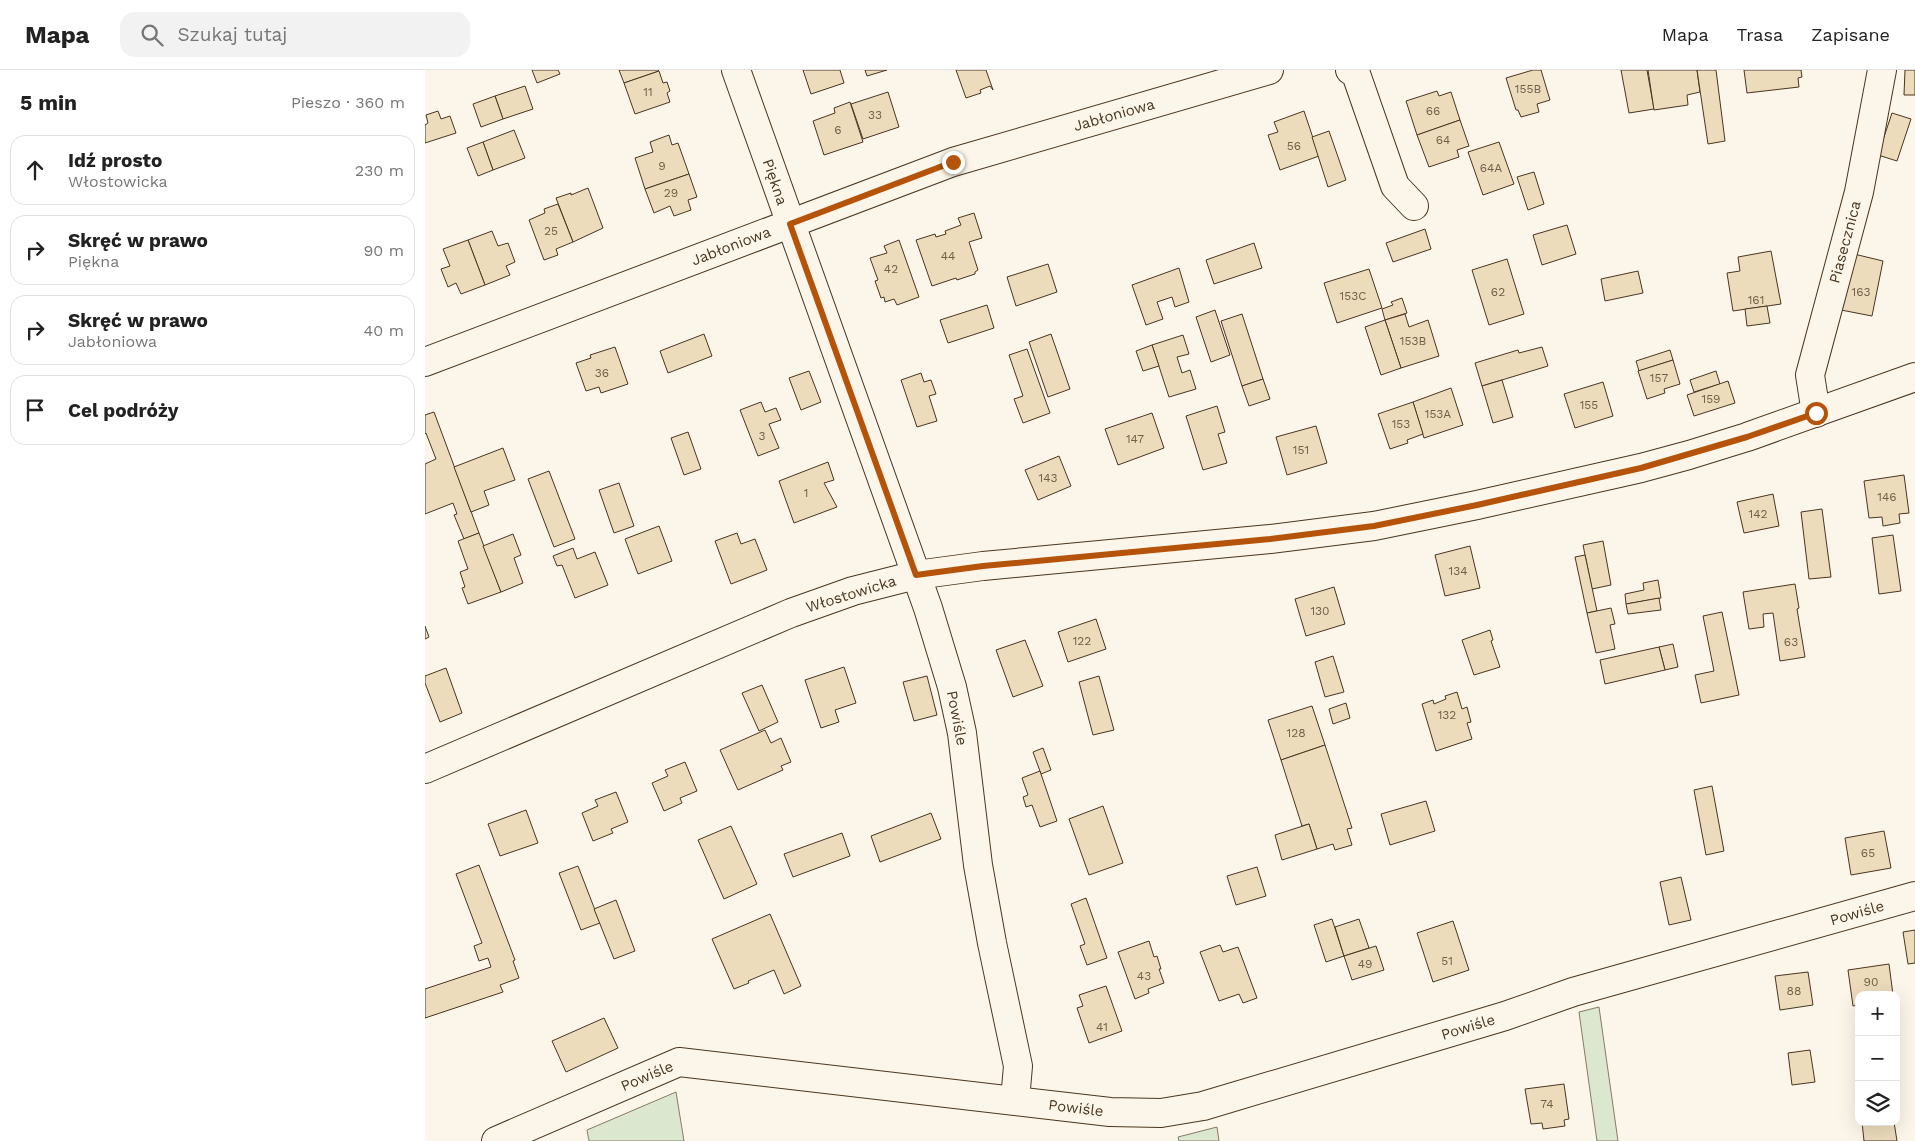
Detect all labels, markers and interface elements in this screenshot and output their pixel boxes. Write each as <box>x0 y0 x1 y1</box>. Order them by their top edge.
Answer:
search box <box>120 12 470 57</box>
text: Mapa <box>25 21 90 49</box>
icon: search <box>138 21 166 49</box>
text: Szukaj tutaj <box>178 23 287 46</box>
text: Mapa <box>1662 24 1709 45</box>
text: Trasa <box>1737 24 1783 45</box>
text: Zapisane <box>1811 24 1890 45</box>
house number: 155B <box>1515 82 1541 96</box>
house number: 11 <box>643 85 653 99</box>
text: 5 min <box>20 90 77 115</box>
text: Pieszo · 360 m <box>291 93 405 112</box>
street label: Jabłoniowa <box>1071 95 1157 135</box>
house number: 66 <box>1426 104 1440 118</box>
house number: 33 <box>868 108 882 122</box>
house number: 6 <box>834 123 842 137</box>
house number: 64 <box>1436 133 1450 147</box>
house number: 56 <box>1287 139 1301 153</box>
text: Idź prosto <box>68 149 162 172</box>
route end <box>942 151 965 174</box>
icon: ahead <box>21 156 49 184</box>
street label: Piękna <box>759 156 792 208</box>
house number: 9 <box>658 159 666 173</box>
text: 230 m <box>355 161 404 180</box>
house number: 64A <box>1480 161 1502 175</box>
text: Włostowicka <box>68 172 168 191</box>
house number: 29 <box>664 186 678 200</box>
street label: Piasecznica <box>1825 198 1865 285</box>
street label: Jabłoniowa <box>689 222 774 269</box>
house number: 25 <box>544 224 558 238</box>
text: Skręć w prawo <box>68 229 208 252</box>
icon: right <box>21 236 49 264</box>
text: 90 m <box>363 241 404 260</box>
house number: 44 <box>941 249 955 263</box>
text: Piękna <box>68 252 119 271</box>
house number: 42 <box>884 262 898 276</box>
house number: 62 <box>1491 285 1505 299</box>
house number: 163 <box>1852 285 1870 299</box>
house number: 153C <box>1340 289 1366 303</box>
house number: 161 <box>1748 293 1764 307</box>
text: Skręć w prawo <box>68 309 208 332</box>
icon: right <box>21 316 49 344</box>
text: 40 m <box>364 321 404 340</box>
text: Jabłoniowa <box>68 332 157 351</box>
house number: 153B <box>1400 334 1426 348</box>
house number: 36 <box>595 366 609 380</box>
house number: 157 <box>1650 371 1668 385</box>
house number: 159 <box>1701 392 1721 406</box>
icon: arrive <box>21 396 49 424</box>
house number: 155 <box>1580 398 1598 412</box>
text: Cel podróży <box>68 399 178 422</box>
route start <box>1805 402 1828 425</box>
house number: 153A <box>1425 407 1451 421</box>
house number: 153 <box>1392 417 1410 431</box>
house number: 3 <box>759 429 766 443</box>
house number: 147 <box>1126 432 1144 446</box>
house number: 151 <box>1293 443 1309 457</box>
house number: 143 <box>1038 471 1058 485</box>
house number: 1 <box>804 486 808 500</box>
house number: 146 <box>1877 490 1897 504</box>
house number: 142 <box>1748 507 1768 521</box>
house number: 134 <box>1448 564 1468 578</box>
street label: Włostowicka <box>804 572 899 616</box>
house number: 130 <box>1310 604 1330 618</box>
house number: 122 <box>1073 634 1091 648</box>
house number: 63 <box>1784 635 1798 649</box>
street label: Powiśle <box>943 689 971 747</box>
house number: 132 <box>1438 708 1456 722</box>
house number: 128 <box>1286 726 1306 740</box>
house number: 65 <box>1861 846 1875 860</box>
street label: Powiśle <box>1828 897 1886 929</box>
house number: 51 <box>1441 954 1453 968</box>
house number: 49 <box>1358 957 1372 971</box>
house number: 43 <box>1137 969 1151 983</box>
house number: 90 <box>1864 975 1878 989</box>
house number: 88 <box>1787 984 1801 998</box>
map controls <box>1855 991 1900 1126</box>
button: + <box>1855 991 1900 1036</box>
street label: Powiśle <box>1439 1010 1497 1044</box>
house number: 41 <box>1096 1020 1108 1034</box>
button: − <box>1855 1036 1900 1081</box>
street label: Powiśle <box>618 1057 676 1095</box>
button: layers <box>1855 1081 1900 1126</box>
street label: Powiśle <box>1047 1096 1105 1120</box>
house number: 74 <box>1540 1097 1554 1111</box>

